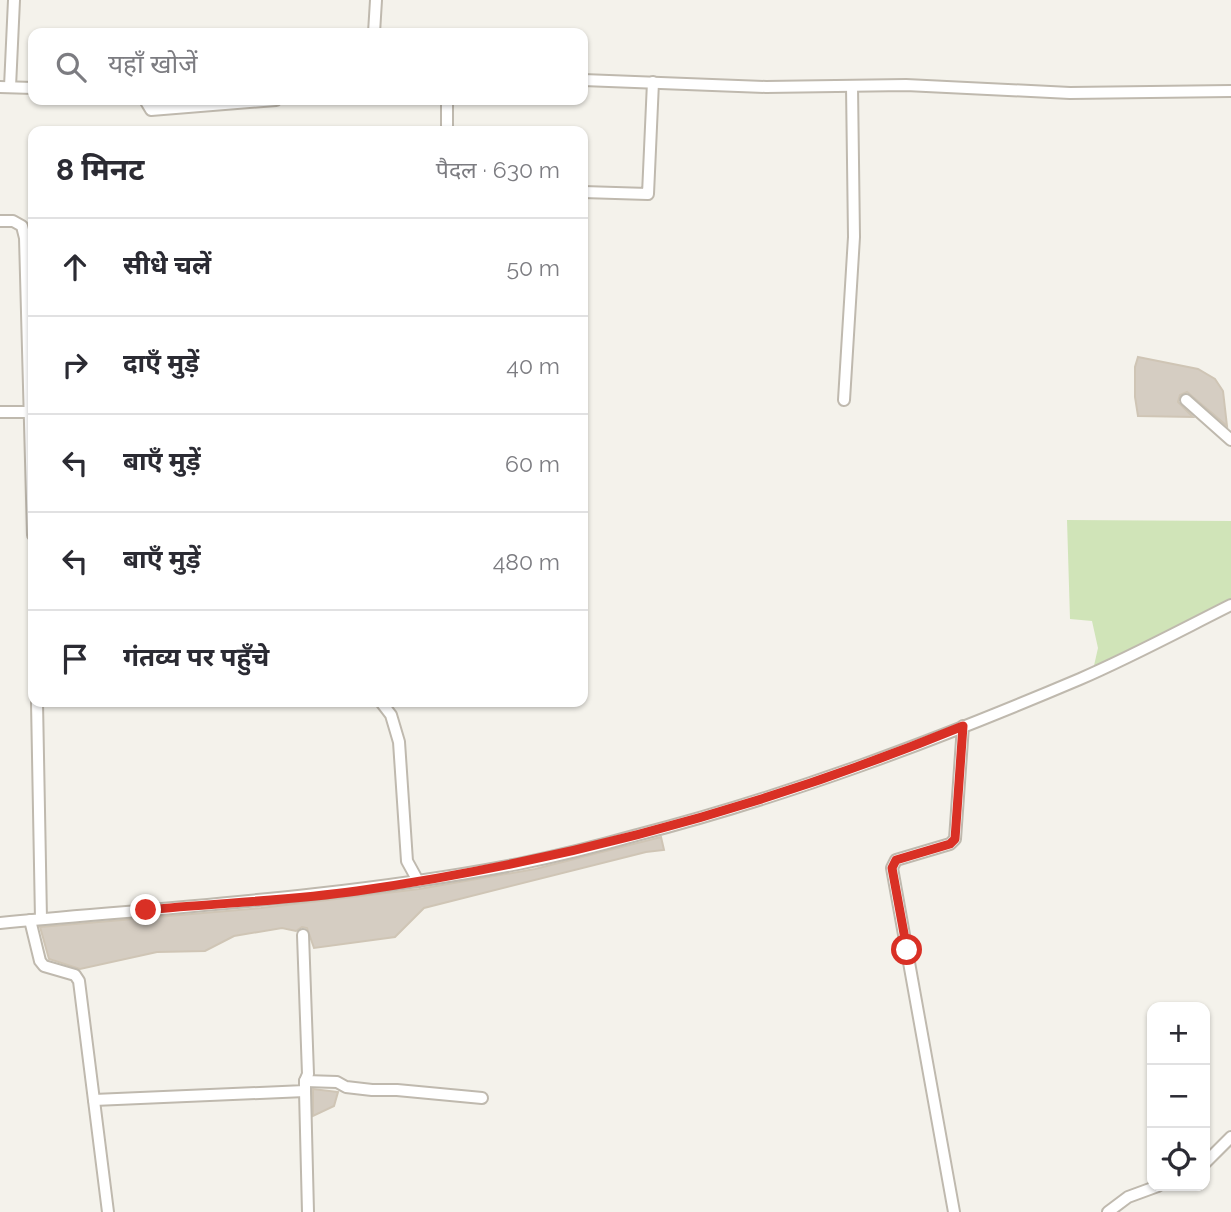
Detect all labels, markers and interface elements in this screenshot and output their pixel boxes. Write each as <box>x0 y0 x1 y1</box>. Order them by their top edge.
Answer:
search box <box>28 28 588 105</box>
icon: search <box>52 48 90 86</box>
text: यहाँ खोजें <box>108 49 198 79</box>
text: 8 मिनट <box>56 152 144 187</box>
text: पैदल · 630 m <box>436 156 560 183</box>
icon: ahead <box>56 248 94 286</box>
text: सीधे चलें <box>123 250 211 280</box>
text: 50 m <box>506 254 560 281</box>
icon: right <box>56 346 94 384</box>
text: दाएँ मुड़ें <box>123 348 199 378</box>
text: 40 m <box>506 352 560 379</box>
icon: left <box>56 444 94 482</box>
text: बाएँ मुड़ें <box>123 446 201 476</box>
text: 60 m <box>505 450 560 477</box>
icon: left <box>56 542 94 580</box>
text: बाएँ मुड़ें <box>123 544 201 574</box>
text: 480 m <box>493 548 560 575</box>
icon: arrive <box>56 640 94 678</box>
text: गंतव्य पर पहुँचे <box>123 642 269 672</box>
route end <box>130 894 161 925</box>
route start <box>891 934 922 965</box>
map controls <box>1147 1002 1210 1191</box>
button: + <box>1147 1002 1210 1065</box>
button: − <box>1147 1065 1210 1128</box>
button: locate <box>1147 1128 1210 1191</box>

